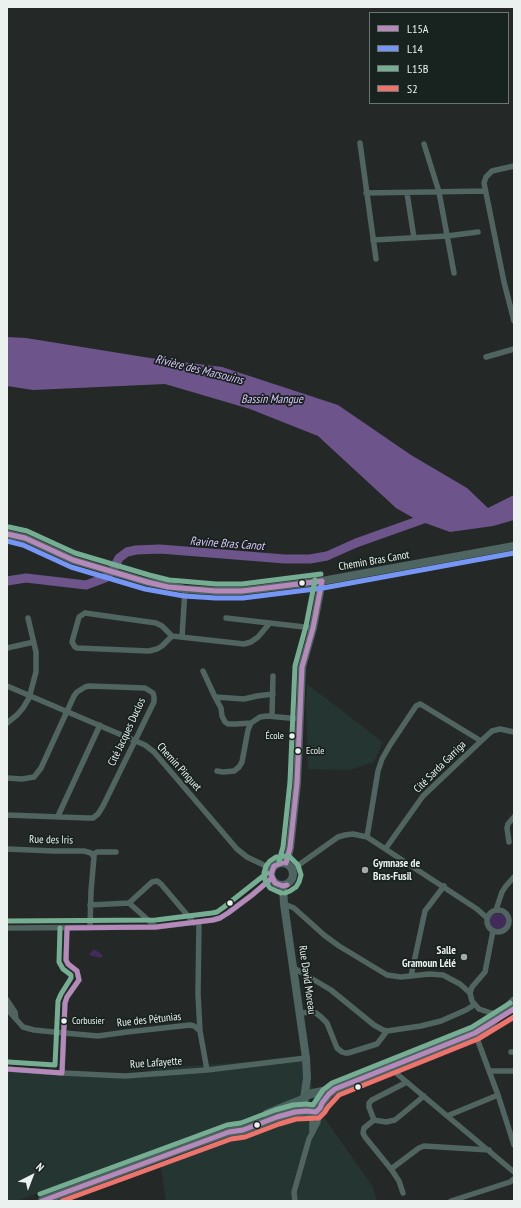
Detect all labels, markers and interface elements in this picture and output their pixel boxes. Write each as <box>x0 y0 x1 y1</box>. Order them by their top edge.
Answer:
legend <box>369 12 509 104</box>
text: L15A <box>407 21 428 36</box>
text: L14 <box>407 41 423 56</box>
text: L15B <box>407 61 428 76</box>
text: S2 <box>407 81 418 96</box>
water label: Rivière des Marsouins <box>153 352 245 388</box>
water label: Bassin Mangue <box>241 393 303 407</box>
water label: Ravine Bras Canot <box>189 534 265 554</box>
street label: Chemin Bras Canot <box>338 548 410 574</box>
unlabelled marker <box>297 578 307 588</box>
street label: Cité Jacques Duclos <box>105 696 149 768</box>
place label: École <box>266 730 284 742</box>
marker: École <box>287 731 297 741</box>
street label: Cité Sarda Garriga <box>411 738 469 796</box>
street label: Chemin Pinguet <box>154 740 204 794</box>
place label: Ecole <box>306 745 324 757</box>
marker: Ecole <box>293 746 303 756</box>
street label: Rue des Iris <box>29 833 73 847</box>
place label: Gymnase de Bras-Fusil <box>373 857 420 883</box>
marker: Gymnase de Bras-Fusil <box>360 865 370 875</box>
unlabelled marker <box>225 898 235 908</box>
place label: Salle Gramoun Lélé <box>402 944 456 970</box>
street label: Rue David Moreau <box>296 945 318 1015</box>
marker: Salle Gramoun Lélé <box>459 952 469 962</box>
street label: Rue des Pétunias <box>116 1010 182 1030</box>
place label: Corbusier <box>72 1015 104 1027</box>
marker: Corbusier <box>59 1016 69 1026</box>
street label: Rue Lafayette <box>130 1055 182 1071</box>
unlabelled marker <box>353 1082 363 1092</box>
unlabelled marker <box>252 1120 262 1130</box>
north arrow <box>12 1156 52 1196</box>
text: N <box>33 1160 47 1174</box>

